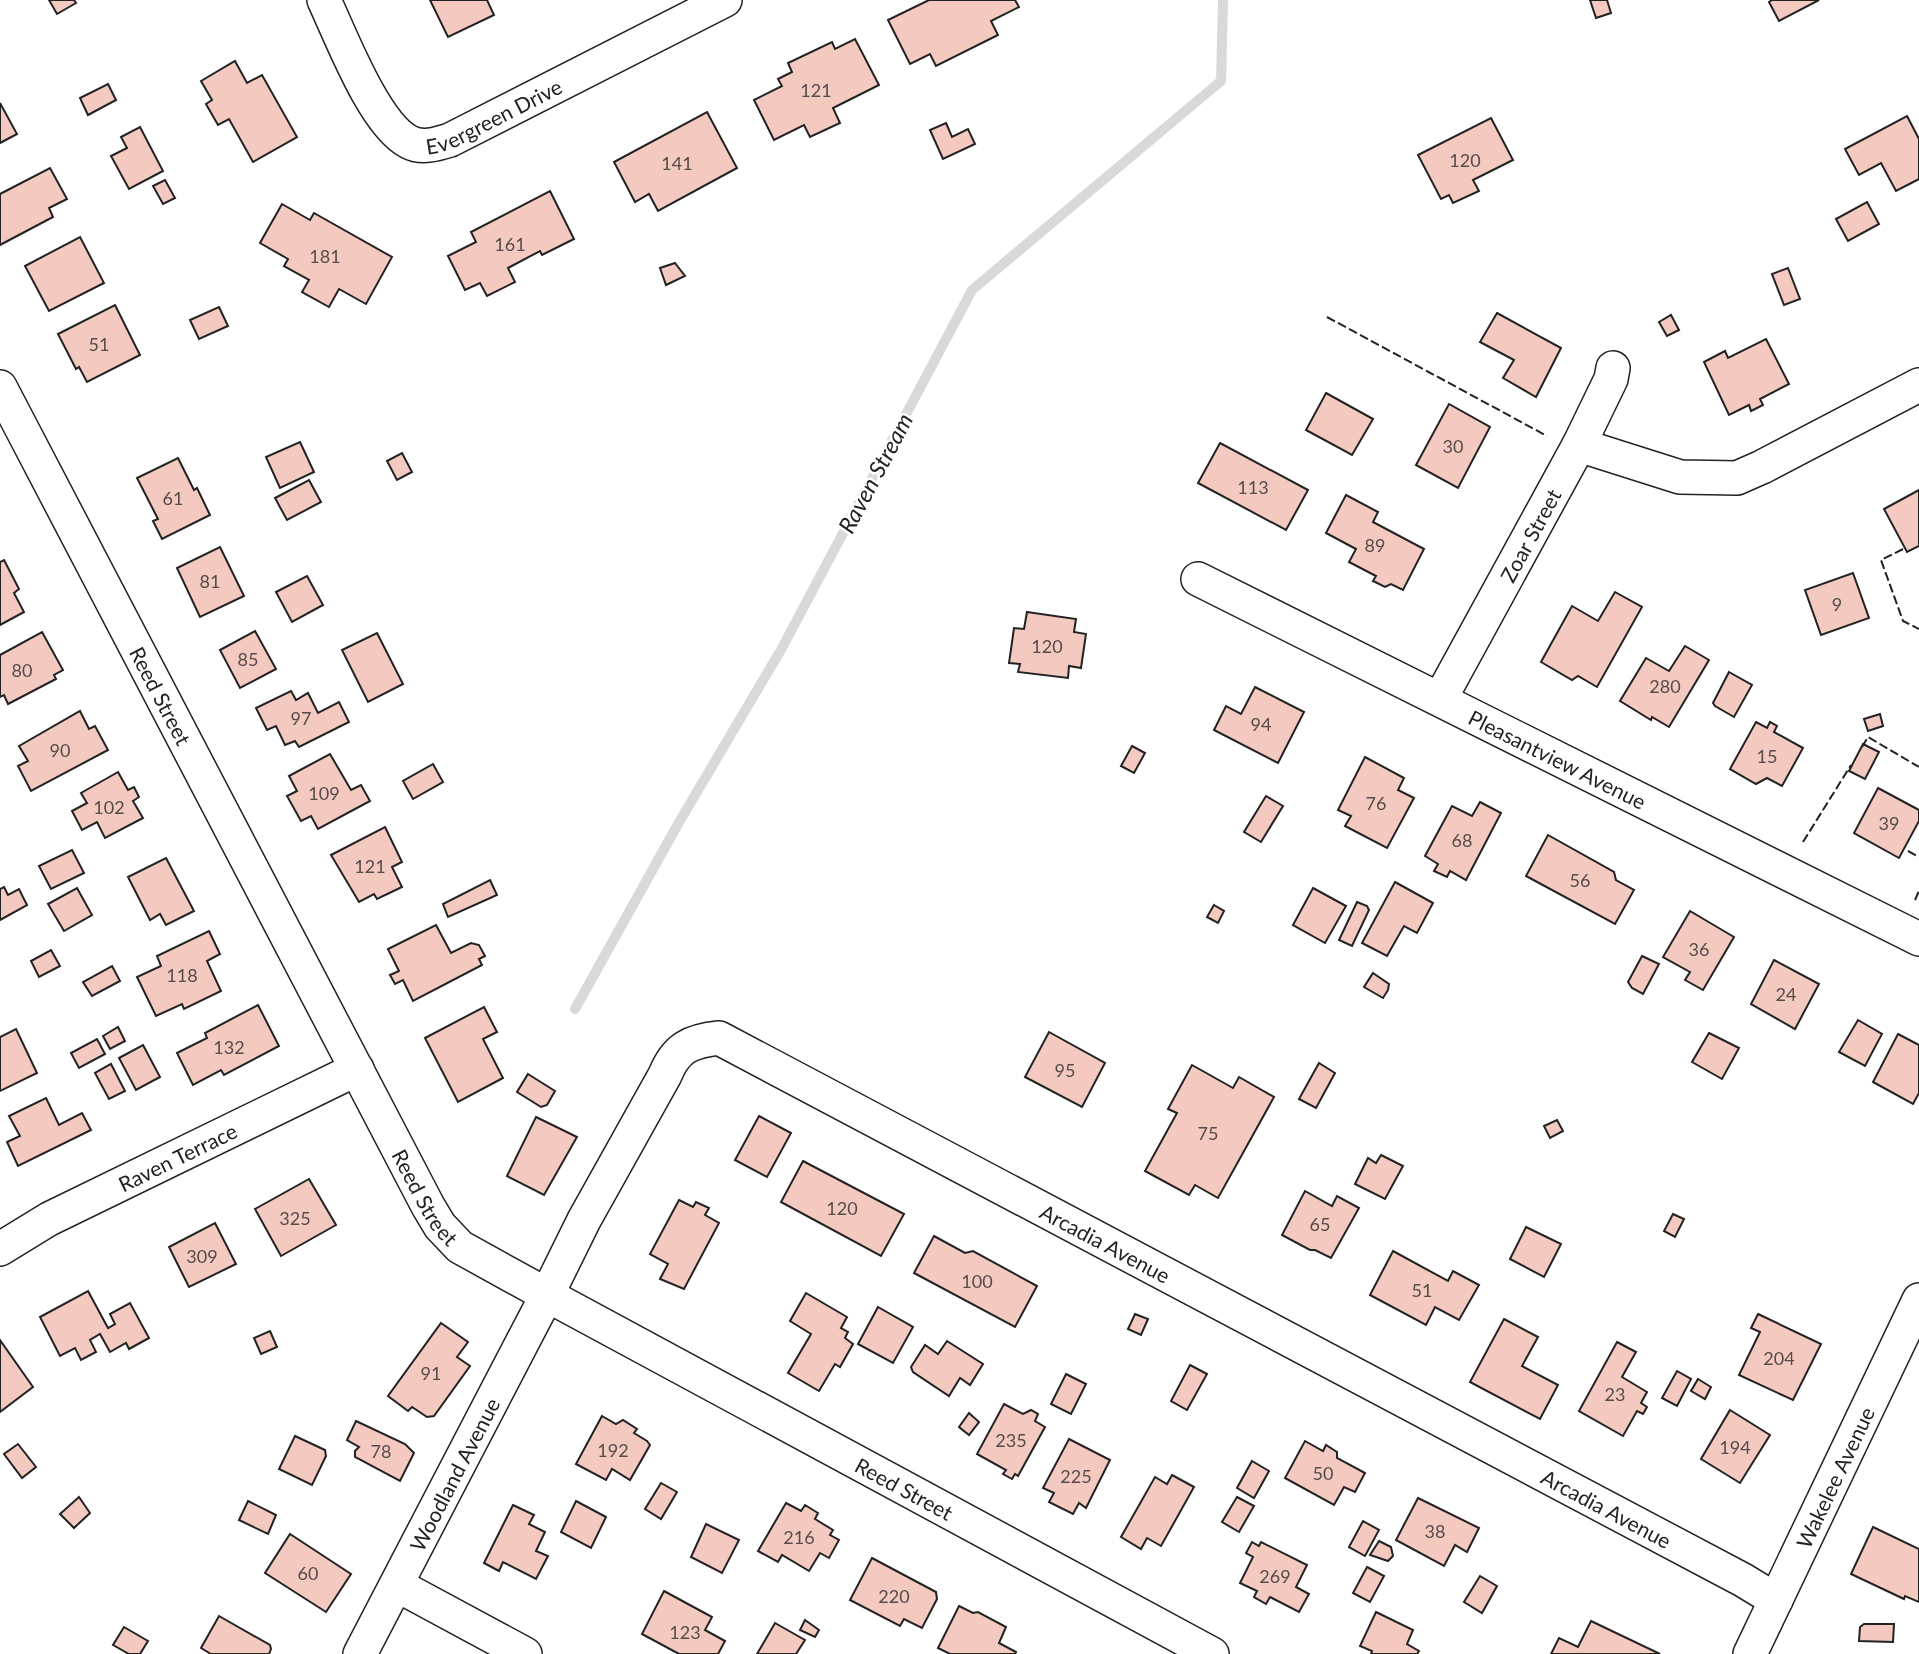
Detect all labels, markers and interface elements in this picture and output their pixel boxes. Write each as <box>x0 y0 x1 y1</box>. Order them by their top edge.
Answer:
street label: Evergreen Drive <box>424 73 566 158</box>
house number: 121 <box>800 79 832 101</box>
house number: 120 <box>1449 149 1481 171</box>
house number: 141 <box>661 152 693 174</box>
house number: 161 <box>494 233 526 255</box>
house number: 181 <box>309 245 341 267</box>
house number: 51 <box>89 333 109 355</box>
water label: Raven Stream <box>832 408 918 538</box>
house number: 30 <box>1443 435 1463 457</box>
house number: 113 <box>1237 476 1269 498</box>
street label: Zoar Street <box>1494 484 1566 586</box>
house number: 61 <box>163 487 183 509</box>
house number: 89 <box>1365 534 1385 556</box>
house number: 81 <box>200 570 220 592</box>
house number: 9 <box>1832 593 1842 615</box>
house number: 120 <box>1031 635 1063 657</box>
street label: Reed Street <box>125 642 197 749</box>
house number: 85 <box>238 648 258 670</box>
house number: 80 <box>12 659 32 681</box>
house number: 280 <box>1649 675 1681 697</box>
street label: Pleasantview Avenue <box>1465 704 1650 813</box>
house number: 97 <box>291 707 311 729</box>
house number: 94 <box>1251 713 1271 735</box>
house number: 90 <box>50 739 70 761</box>
house number: 15 <box>1757 745 1777 767</box>
house number: 109 <box>308 782 340 804</box>
house number: 76 <box>1366 792 1386 814</box>
house number: 102 <box>93 796 125 818</box>
house number: 39 <box>1879 812 1899 834</box>
house number: 68 <box>1452 829 1472 851</box>
house number: 121 <box>354 855 386 877</box>
house number: 56 <box>1570 869 1590 891</box>
house number: 36 <box>1689 938 1709 960</box>
house number: 118 <box>166 964 198 986</box>
house number: 24 <box>1776 983 1796 1005</box>
house number: 132 <box>213 1036 245 1058</box>
house number: 95 <box>1055 1059 1075 1081</box>
street label: Raven Terrace <box>114 1117 241 1196</box>
house number: 75 <box>1198 1122 1218 1144</box>
street label: Reed Street <box>388 1145 464 1250</box>
house number: 120 <box>826 1197 858 1219</box>
street label: Arcadia Avenue <box>1036 1198 1175 1287</box>
house number: 325 <box>279 1207 311 1229</box>
house number: 65 <box>1310 1213 1330 1235</box>
house number: 309 <box>186 1245 218 1267</box>
house number: 100 <box>961 1270 993 1292</box>
house number: 51 <box>1412 1279 1432 1301</box>
house number: 204 <box>1763 1347 1795 1369</box>
house number: 91 <box>421 1362 441 1384</box>
house number: 23 <box>1605 1383 1625 1405</box>
street label: Woodland Avenue <box>404 1393 504 1555</box>
street label: Wakelee Avenue <box>1790 1402 1879 1552</box>
house number: 235 <box>995 1429 1027 1451</box>
house number: 194 <box>1719 1436 1751 1458</box>
house number: 192 <box>597 1439 629 1461</box>
house number: 78 <box>371 1440 391 1462</box>
street label: Reed Street <box>851 1452 958 1525</box>
house number: 50 <box>1313 1462 1333 1484</box>
street label: Arcadia Avenue <box>1538 1463 1676 1552</box>
house number: 225 <box>1060 1465 1092 1487</box>
house number: 38 <box>1425 1520 1445 1542</box>
house number: 216 <box>783 1526 815 1548</box>
house number: 60 <box>298 1562 318 1584</box>
house number: 269 <box>1259 1565 1291 1587</box>
house number: 220 <box>878 1585 910 1607</box>
house number: 123 <box>669 1621 701 1643</box>

